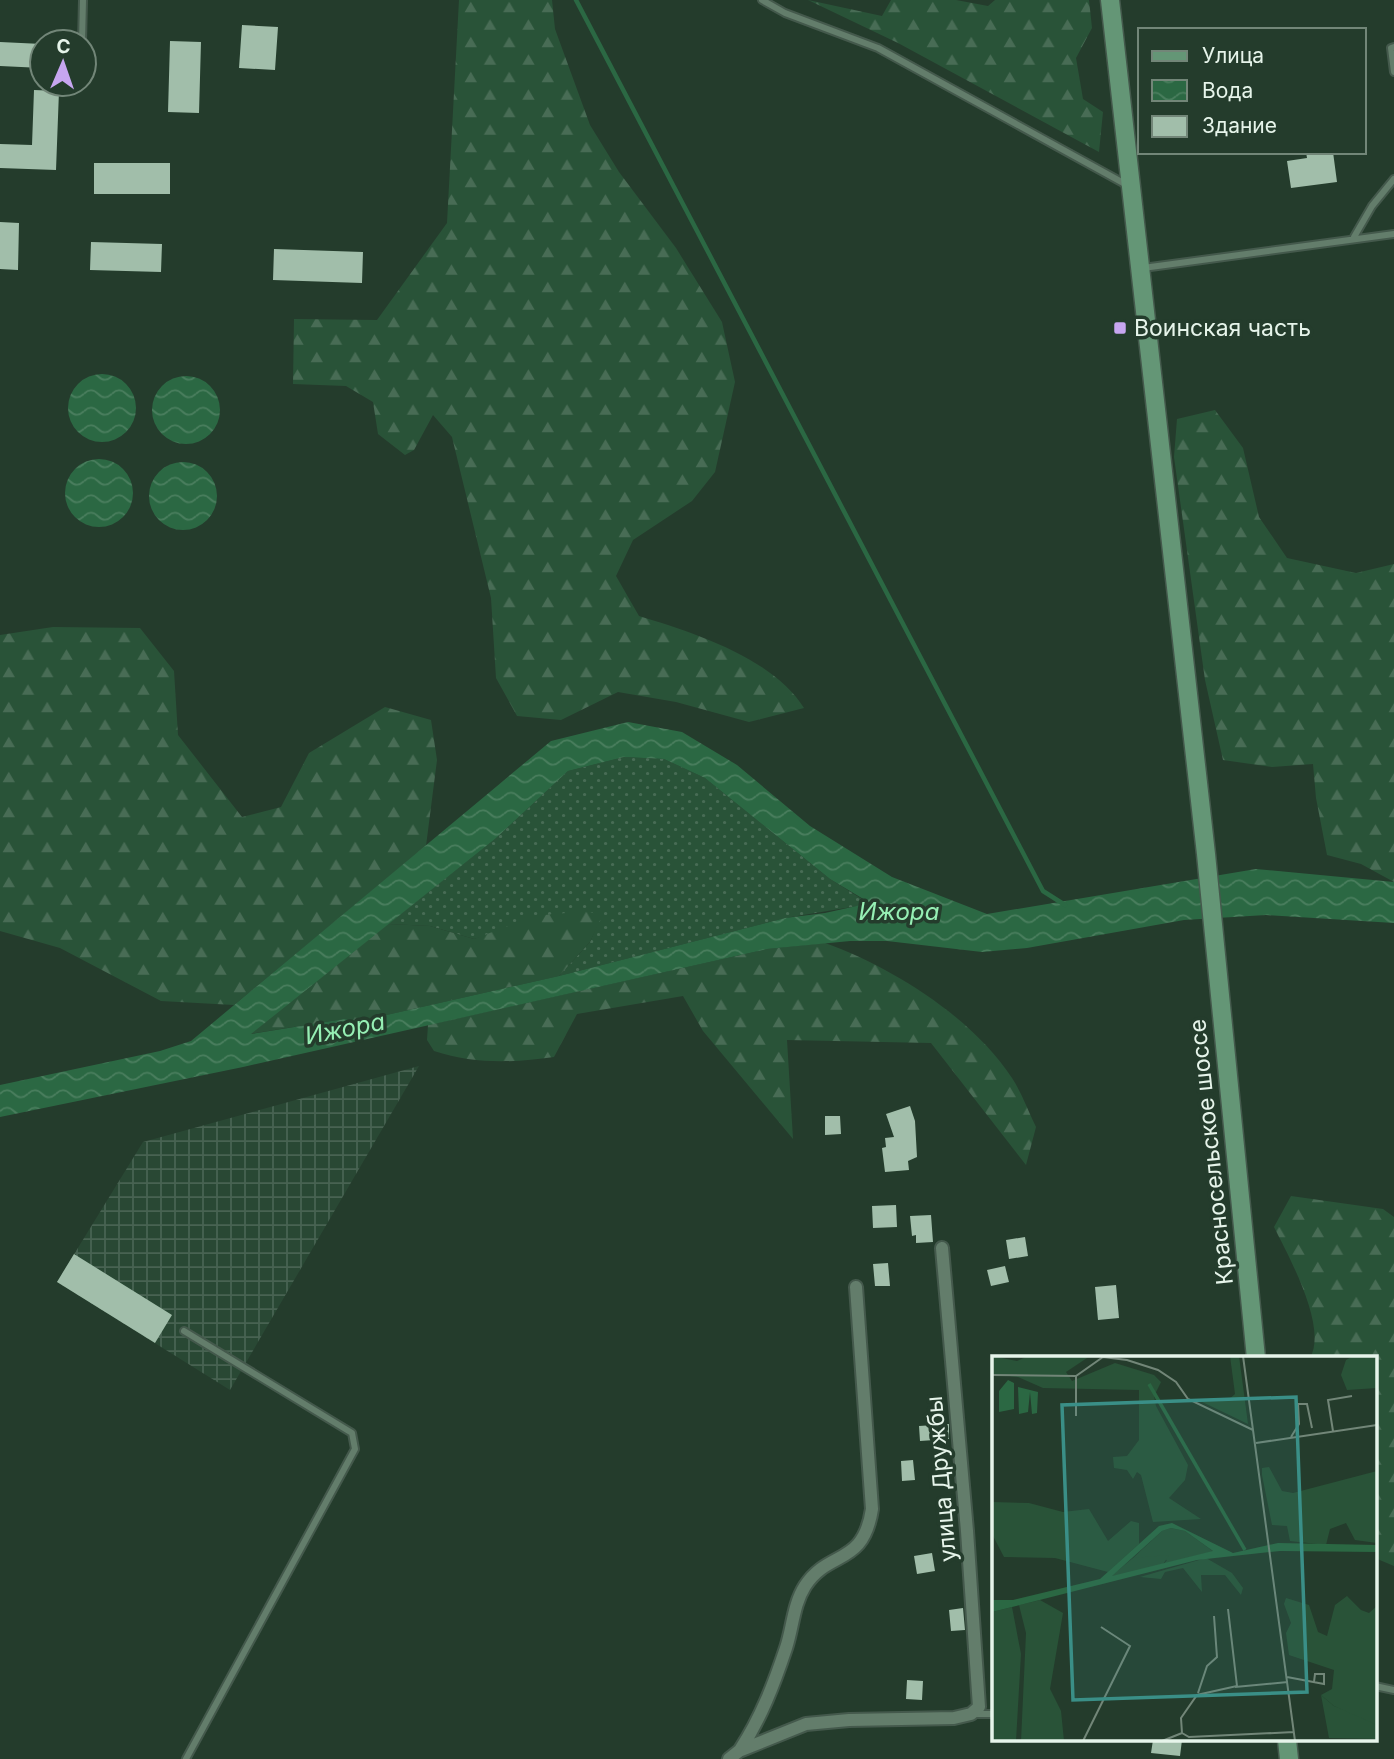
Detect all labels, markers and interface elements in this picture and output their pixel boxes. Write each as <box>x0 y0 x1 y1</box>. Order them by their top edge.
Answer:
north arrow <box>28 28 98 98</box>
legend <box>1138 28 1366 154</box>
text: С <box>56 35 71 58</box>
text: Улица <box>1202 43 1264 68</box>
text: Вода <box>1202 78 1253 103</box>
text: Здание <box>1202 113 1277 138</box>
place label: Воинская часть <box>1134 314 1311 342</box>
marker: Воинская часть <box>1112 320 1128 336</box>
water label: Ижора <box>858 897 940 926</box>
water label: Ижора <box>302 1007 387 1050</box>
street label: Красносельское шоссе <box>1183 1018 1239 1286</box>
inset map <box>992 1356 1376 1742</box>
street label: улица Дружбы <box>920 1395 962 1563</box>

